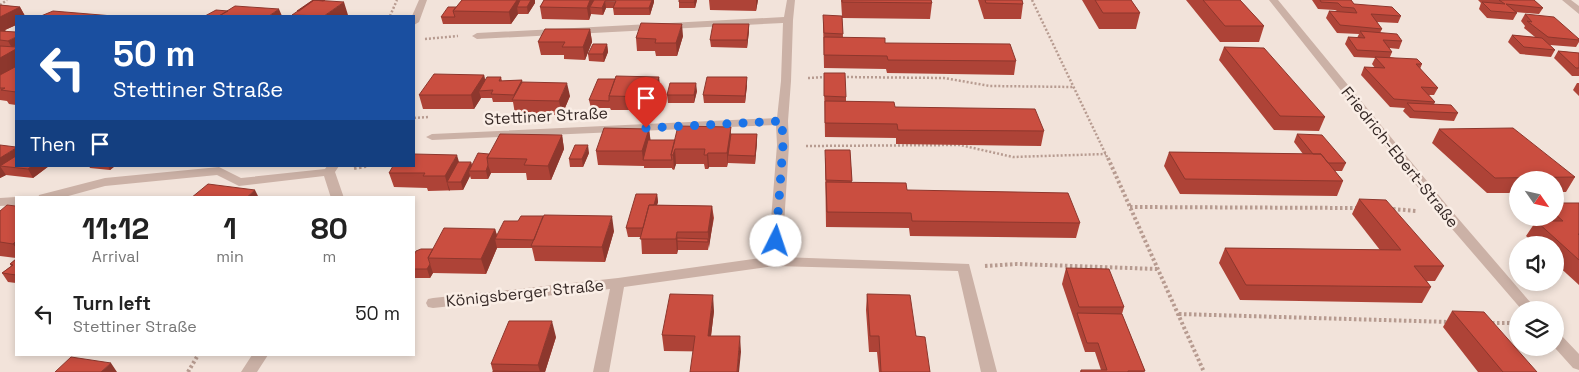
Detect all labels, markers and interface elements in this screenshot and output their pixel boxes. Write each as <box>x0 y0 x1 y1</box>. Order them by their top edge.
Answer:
text: 50 m <box>113 32 195 76</box>
icon: left <box>30 35 95 100</box>
text: Stettiner Straße <box>113 75 283 103</box>
pin <box>625 77 667 128</box>
street label: Friedrich-Ebert-Straße <box>1337 82 1463 232</box>
icon: arrive <box>632 84 660 112</box>
street label: Stettiner Straße <box>484 102 608 130</box>
icon: arrive <box>86 130 114 158</box>
text: Then <box>30 132 76 157</box>
north arrow <box>1509 171 1564 226</box>
map controls <box>1509 171 1564 356</box>
text: 11:12 <box>82 209 149 248</box>
text: 1 <box>223 209 237 248</box>
text: 80 <box>311 209 348 248</box>
position arrow <box>749 214 801 266</box>
button: sound <box>1509 236 1564 291</box>
text: Arrival <box>92 246 139 267</box>
text: min <box>216 246 244 267</box>
text: m <box>322 246 336 267</box>
street label: Königsberger Straße <box>445 274 605 312</box>
text: Turn left <box>73 291 151 316</box>
icon: left <box>30 300 58 328</box>
text: 50 m <box>355 301 400 326</box>
button: layers <box>1509 301 1564 356</box>
text: Stettiner Straße <box>73 316 197 337</box>

